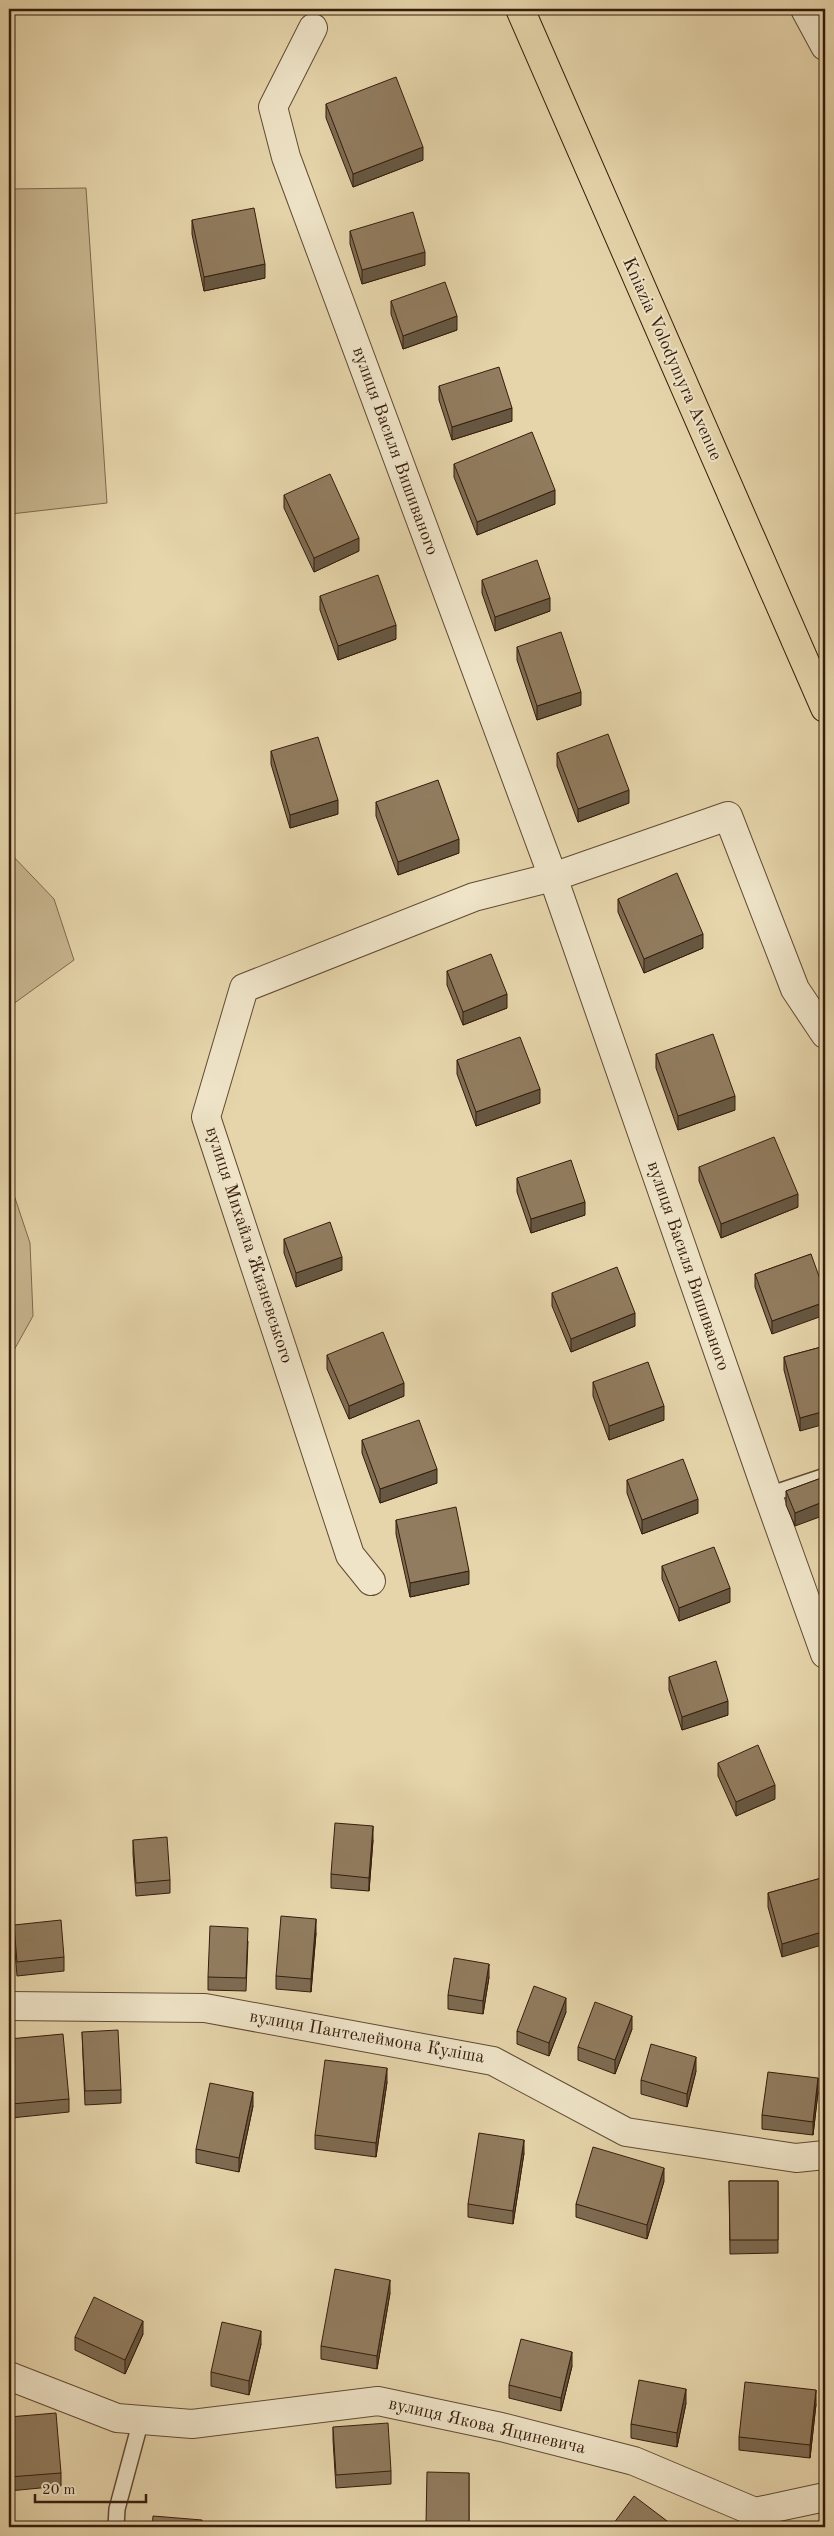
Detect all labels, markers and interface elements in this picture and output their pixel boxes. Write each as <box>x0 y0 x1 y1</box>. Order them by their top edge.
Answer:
street label: Kniazia Volodymyra Avenue <box>619 255 725 463</box>
street label: вулиця Василя Вишиваного <box>349 344 441 558</box>
street label: вулиця Михайла Жизневського <box>202 1125 296 1366</box>
street label: вулиця Василя Вишиваного <box>644 1159 732 1373</box>
street label: вулиця Пантелеймона Куліша <box>248 2007 486 2067</box>
street label: вулиця Якова Яциневича <box>387 2395 587 2457</box>
scale bar <box>35 2471 146 2503</box>
text: 20 m <box>42 2483 76 2498</box>

